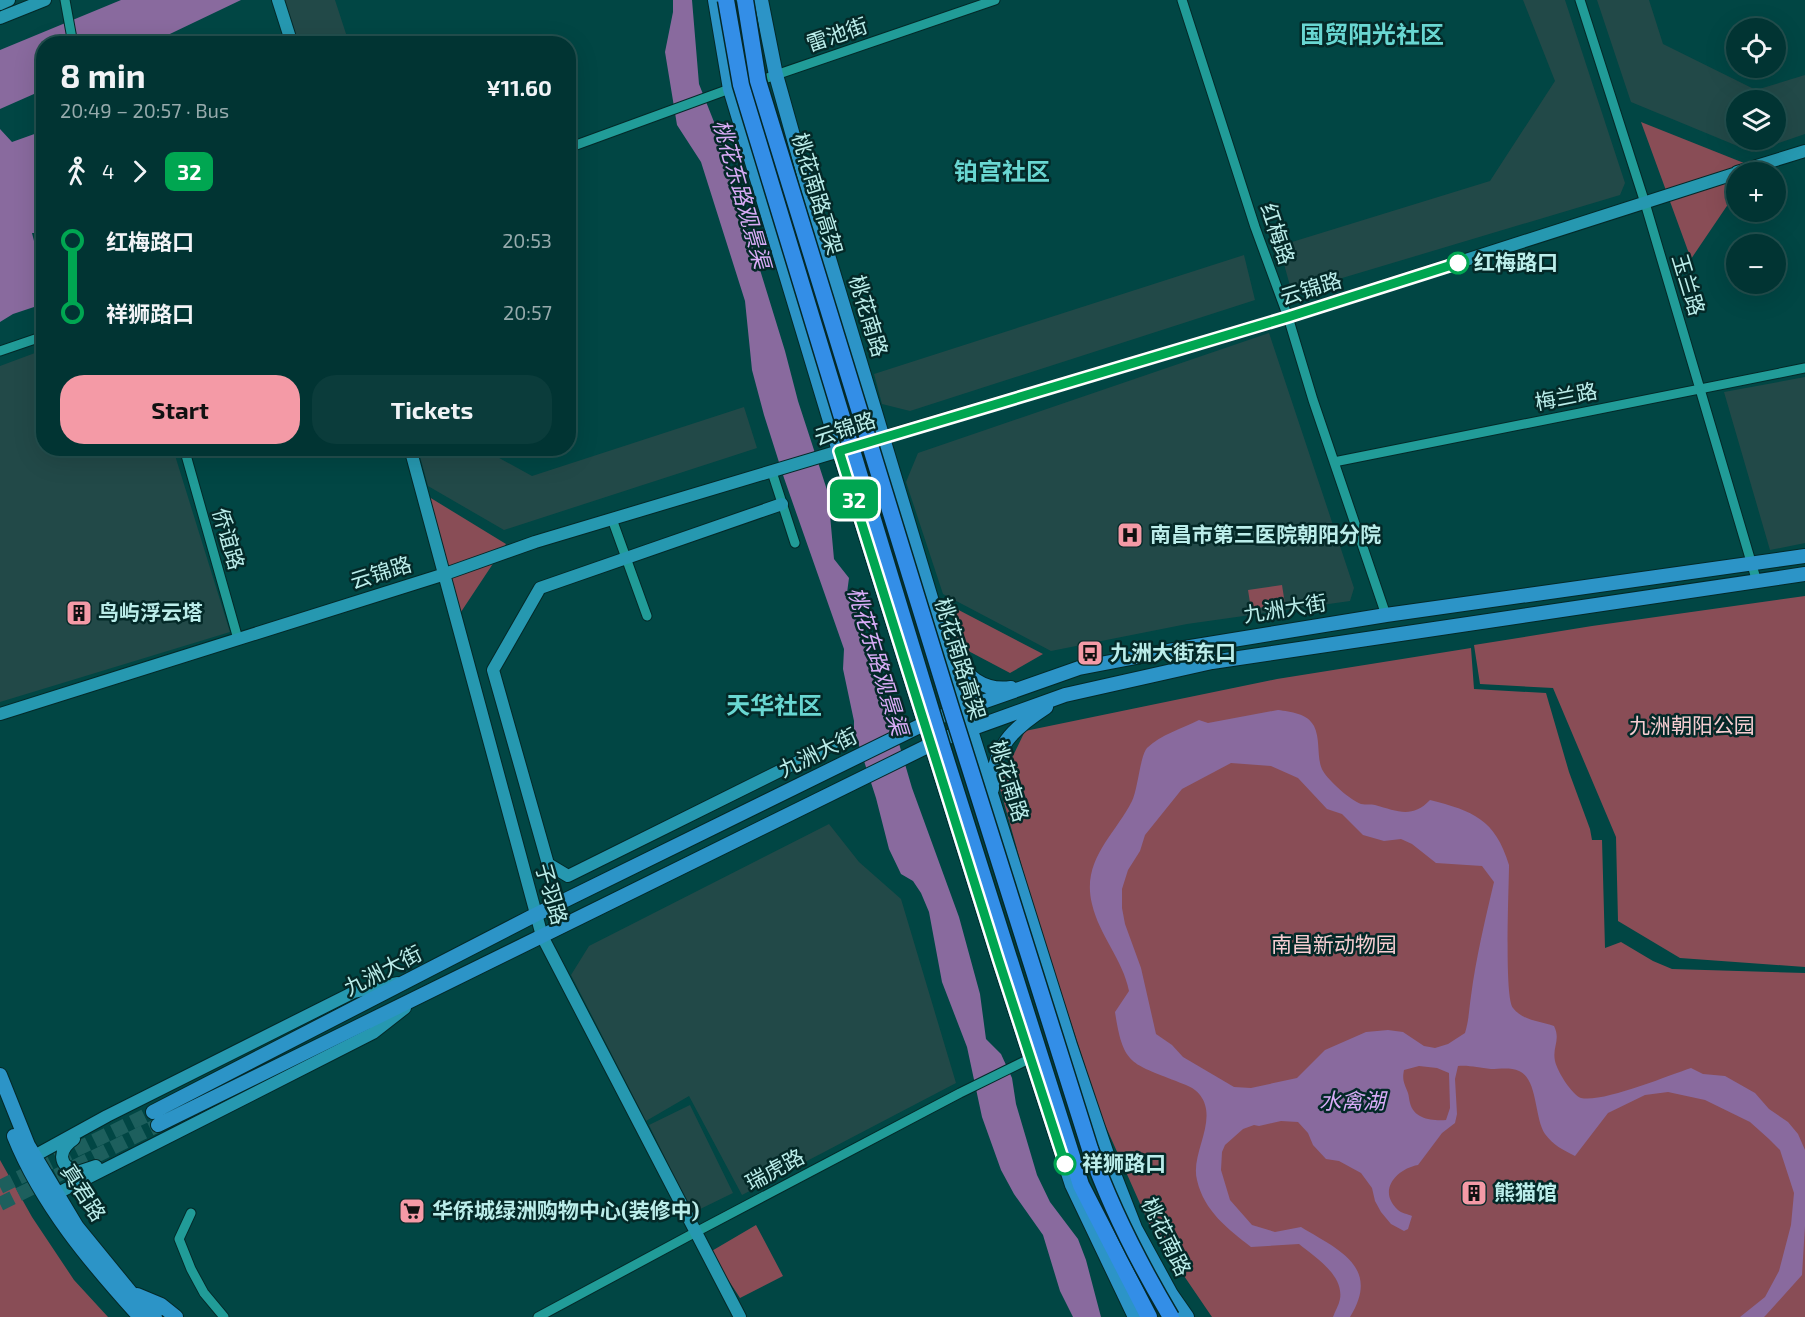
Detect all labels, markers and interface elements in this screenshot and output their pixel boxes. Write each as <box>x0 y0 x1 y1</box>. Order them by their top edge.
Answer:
street label: 雷池街 <box>803 12 870 56</box>
map controls <box>1726 18 1786 294</box>
button: locate <box>1726 18 1786 78</box>
district label: 国贸阳光社区 <box>1300 19 1444 48</box>
text: 8 min <box>60 55 146 95</box>
text: ¥11.60 <box>486 74 552 100</box>
button: layers <box>1726 90 1786 150</box>
text: 20:49 – 20:57 · Bus <box>60 98 229 122</box>
water label: 桃花东路观景渠 <box>709 116 778 274</box>
street label: 桃花南路高架 <box>788 130 849 257</box>
icon: walk <box>60 155 93 188</box>
icon: forward <box>123 155 156 188</box>
district label: 铂宫社区 <box>954 156 1050 185</box>
text: 4 <box>102 159 114 183</box>
text: 32 <box>177 159 201 184</box>
button: + <box>1726 162 1786 222</box>
street label: 红梅路 <box>1256 200 1300 267</box>
text: 红梅路口 <box>106 228 194 254</box>
text: 20:53 <box>502 228 552 252</box>
button: − <box>1726 234 1786 294</box>
place label: 红梅路口 <box>1474 249 1558 274</box>
street label: 玉兰路 <box>1668 251 1711 318</box>
marker: 红梅路口 <box>1447 252 1469 274</box>
street label: 云锦路 <box>1277 266 1344 309</box>
street label: 桃花南路 <box>845 272 894 359</box>
text: 祥狮路口 <box>106 300 194 326</box>
text: 20:57 <box>503 300 552 324</box>
button: Start <box>60 375 300 444</box>
button: Tickets <box>312 375 552 444</box>
street label: 梅兰路 <box>1532 377 1599 414</box>
street label: 云锦路 <box>811 406 878 449</box>
line badge: 32 <box>827 480 881 518</box>
text: 32 <box>842 487 866 512</box>
street label: 侨谊路 <box>209 505 250 572</box>
hospital icon: 南昌市第三医院朝阳分院 <box>1115 520 1145 550</box>
place label: 南昌市第三医院朝阳分院 <box>1150 521 1381 546</box>
street label: 云锦路 <box>347 550 414 593</box>
water label: 桃花东路观景渠 <box>844 583 915 741</box>
street label: 九洲大街 <box>1241 589 1328 626</box>
street label: 桃花南路高架 <box>931 595 992 722</box>
building icon: 鸟屿浮云塔 <box>64 598 94 628</box>
place label: 鸟屿浮云塔 <box>98 599 203 624</box>
bus stop icon: 九洲大街东口 <box>1075 638 1105 668</box>
place label: 九洲大街东口 <box>1110 639 1236 664</box>
district label: 天华社区 <box>726 690 822 719</box>
park label: 九洲朝阳公园 <box>1629 712 1755 737</box>
street label: 九洲大街 <box>774 722 861 781</box>
street label: 桃花南路 <box>986 737 1035 824</box>
street label: 子羽路 <box>532 860 573 927</box>
park label: 南昌新动物园 <box>1271 931 1397 956</box>
street label: 九洲大街 <box>339 939 425 1000</box>
water label: 水禽湖 <box>1319 1087 1388 1113</box>
street label: 瑞虎路 <box>741 1143 808 1195</box>
place label: 祥狮路口 <box>1082 1150 1166 1175</box>
marker: 祥狮路口 <box>1054 1153 1076 1175</box>
street label: 真君路 <box>57 1159 112 1225</box>
building icon: 熊猫馆 <box>1459 1178 1489 1208</box>
place label: 熊猫馆 <box>1494 1179 1557 1204</box>
street label: 桃花南路 <box>1138 1193 1197 1280</box>
supermarket icon: 华侨城绿洲购物中心(装修中) <box>397 1196 427 1226</box>
place label: 华侨城绿洲购物中心(装修中) <box>432 1197 699 1222</box>

